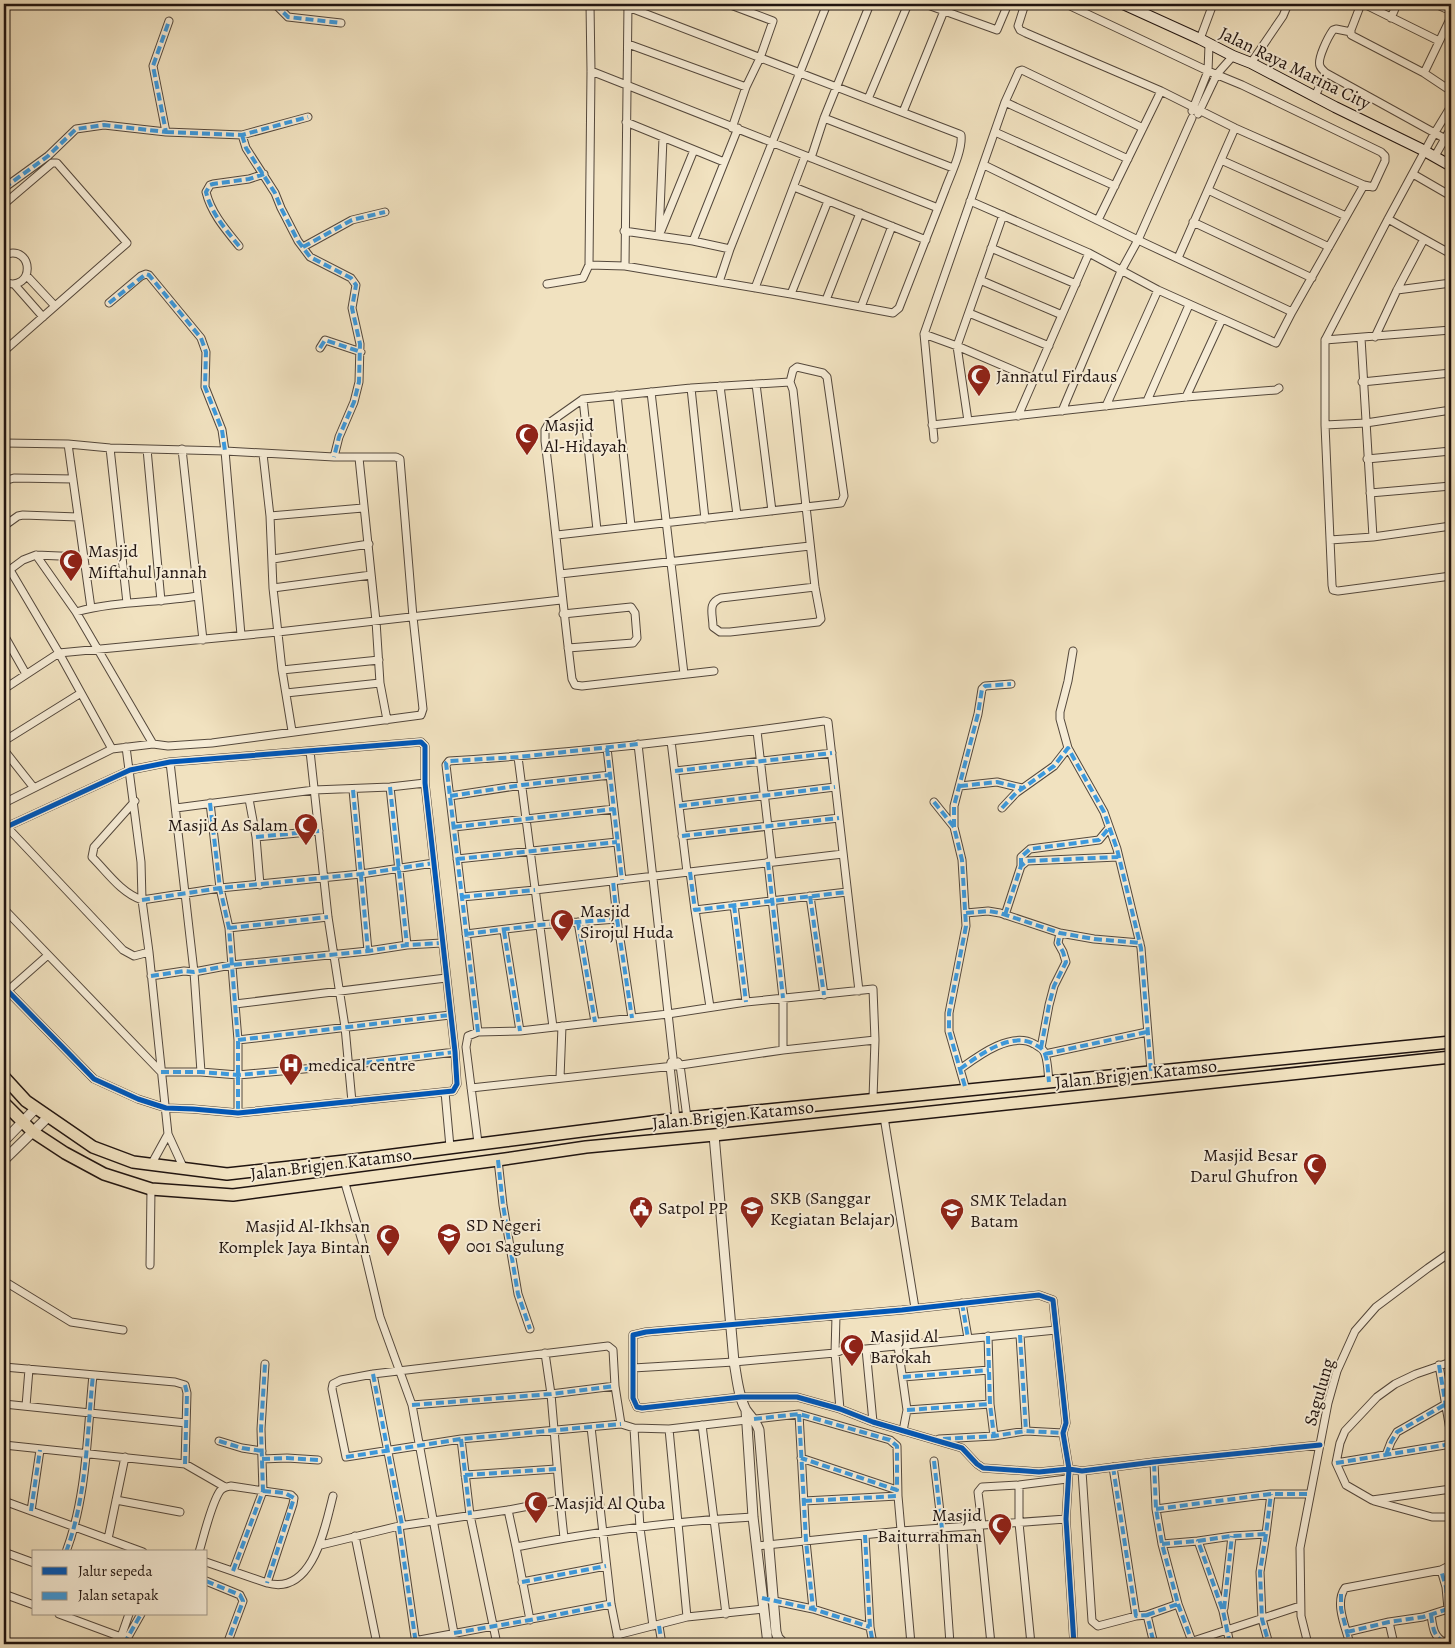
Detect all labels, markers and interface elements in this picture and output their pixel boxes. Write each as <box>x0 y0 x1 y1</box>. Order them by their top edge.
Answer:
street label: Jalan Raya Marina City <box>1215 21 1376 115</box>
mosque icon: Jannatul Firdaus <box>966 363 992 397</box>
place label: Jannatul Firdaus <box>996 364 1117 388</box>
place label: Masjid Al-Hidayah <box>543 413 627 458</box>
mosque icon: Masjid Al-Hidayah <box>514 422 540 456</box>
place label: Masjid Miftahul Jannah <box>88 539 207 584</box>
mosque icon: Masjid Miftahul Jannah <box>58 548 84 582</box>
mosque icon: Masjid As Salam <box>293 812 319 846</box>
place label: Masjid As Salam <box>168 813 288 837</box>
place label: Masjid Sirojul Huda <box>580 899 674 944</box>
mosque icon: Masjid Sirojul Huda <box>549 908 575 942</box>
hospital icon: medical centre <box>278 1052 304 1086</box>
place label: medical centre <box>308 1053 416 1077</box>
street label: Jalan Brigjen Katamso <box>1054 1054 1218 1094</box>
street label: Jalan Brigjen Katamso <box>651 1095 815 1135</box>
street label: Jalan Brigjen Katamso <box>249 1142 413 1186</box>
place label: Masjid Besar Darul Ghufron <box>1190 1143 1298 1188</box>
mosque icon: Masjid Besar Darul Ghufron <box>1302 1152 1328 1186</box>
place label: SKB (Sanggar Kegiatan Belajar) <box>770 1186 895 1231</box>
place label: SMK Teladan Batam <box>970 1188 1067 1233</box>
public building icon: Satpol PP <box>628 1195 654 1229</box>
school or university icon: SKB (Sanggar Kegiatan Belajar) <box>739 1195 765 1229</box>
place label: Satpol PP <box>658 1196 728 1220</box>
school or university icon: SMK Teladan Batam <box>939 1197 965 1231</box>
place label: SD Negeri 001 Sagulung <box>466 1213 564 1258</box>
place label: Masjid Al-Ikhsan Komplek Jaya Bintan <box>218 1214 370 1259</box>
school or university icon: SD Negeri 001 Sagulung <box>436 1222 462 1256</box>
mosque icon: Masjid Al-Ikhsan Komplek Jaya Bintan <box>375 1223 401 1257</box>
place label: Masjid Al Barokah <box>870 1324 939 1369</box>
mosque icon: Masjid Al Barokah <box>839 1333 865 1367</box>
street label: Sagulung <box>1298 1355 1340 1429</box>
mosque icon: Masjid Al Quba <box>523 1490 549 1524</box>
place label: Masjid Al Quba <box>554 1491 666 1515</box>
place label: Masjid Baiturrahman <box>877 1503 982 1548</box>
mosque icon: Masjid Baiturrahman <box>987 1512 1013 1546</box>
legend <box>32 1550 208 1616</box>
text: Jalur sepeda <box>78 1561 152 1581</box>
text: Jalan setapak <box>78 1585 159 1605</box>

